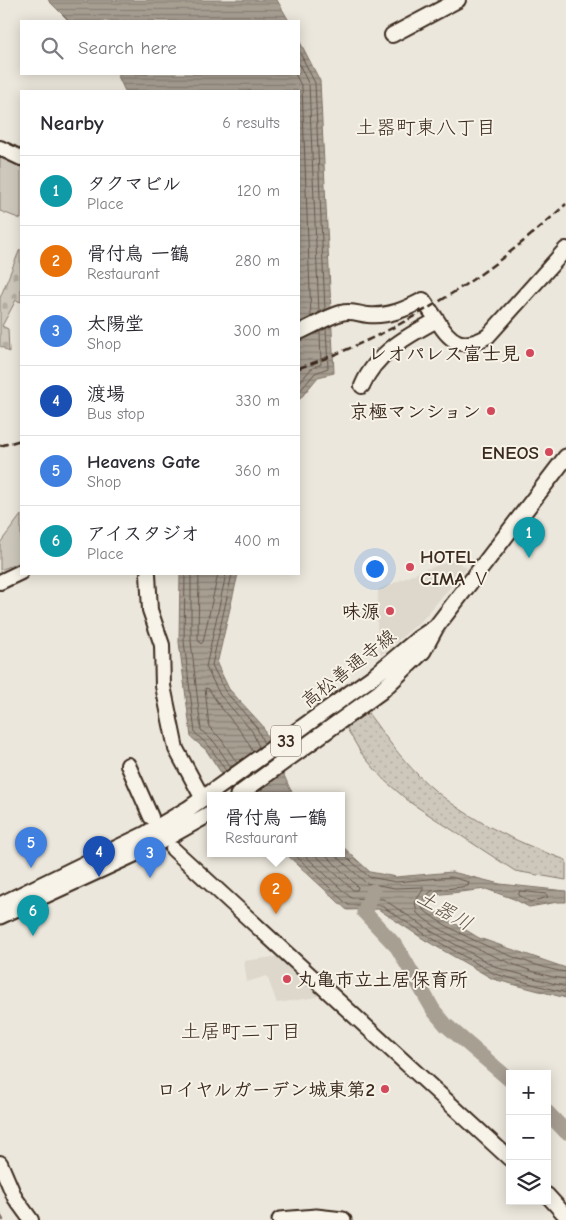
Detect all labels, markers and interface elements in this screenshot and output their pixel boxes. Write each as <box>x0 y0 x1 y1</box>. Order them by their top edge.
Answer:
search box <box>20 20 300 75</box>
icon: search <box>38 34 66 62</box>
text: Search here <box>78 37 177 59</box>
text: Nearby <box>40 111 104 135</box>
text: 6 results <box>222 114 280 132</box>
district label: 土器町東八丁目 <box>356 116 496 139</box>
text: タクマビル <box>87 173 181 195</box>
text: 1 <box>53 182 59 200</box>
text: 120 m <box>237 182 280 200</box>
text: Place <box>87 195 123 213</box>
text: 骨付鳥 一鶴 <box>87 243 189 265</box>
text: 2 <box>52 252 60 270</box>
text: 280 m <box>235 252 280 270</box>
text: Restaurant <box>87 265 159 283</box>
text: 太陽堂 <box>87 313 144 335</box>
text: 3 <box>52 322 60 340</box>
text: 300 m <box>234 322 280 340</box>
text: Shop <box>87 335 121 353</box>
place label: レオパレス富士見 <box>368 343 520 365</box>
marker: レオパレス富士見 <box>524 347 536 359</box>
text: 渡場 <box>87 383 125 405</box>
text: 4 <box>52 392 60 410</box>
text: 330 m <box>235 392 280 410</box>
place label: 京極マンション <box>350 401 481 423</box>
text: Bus stop <box>87 405 145 423</box>
marker: 京極マンション <box>485 405 497 417</box>
place label: ENEOS <box>482 442 539 464</box>
marker: ENEOS <box>543 446 555 458</box>
text: Heavens Gate <box>87 451 200 473</box>
text: 5 <box>52 462 60 480</box>
text: 360 m <box>235 462 280 480</box>
text: Shop <box>87 473 121 491</box>
pin: 1 <box>513 517 545 558</box>
text: アイスタジオ <box>87 523 199 545</box>
text: 6 <box>52 532 60 550</box>
text: 400 m <box>234 532 280 550</box>
text: Place <box>87 545 123 563</box>
place label: HOTEL CIMA Ⅴ <box>420 546 491 590</box>
your location <box>362 556 388 582</box>
marker: HOTEL CIMA Ⅴ <box>404 561 416 573</box>
place label: 味源 <box>342 601 380 623</box>
marker: 味源 <box>384 605 396 617</box>
street label: 高松善通寺線 <box>297 625 400 713</box>
road number: 33 <box>271 726 301 756</box>
popup <box>207 792 345 857</box>
text: 骨付鳥 一鶴 <box>225 807 327 829</box>
pin: 5 <box>15 827 47 868</box>
text: Restaurant <box>225 829 297 847</box>
pin: 4 <box>83 836 115 877</box>
pin: 3 <box>134 837 166 878</box>
pin: 2 <box>260 873 292 914</box>
water label: 土器川 <box>413 885 476 935</box>
pin: 6 <box>17 895 49 936</box>
place label: 丸亀市立土居保育所 <box>297 969 468 991</box>
marker: 丸亀市立土居保育所 <box>281 973 293 985</box>
district label: 土居町二丁目 <box>181 1020 301 1043</box>
map controls <box>506 1070 551 1205</box>
button: + <box>506 1070 551 1115</box>
place label: ロイヤルガーデン城東第2 <box>157 1079 375 1101</box>
marker: ロイヤルガーデン城東第2 <box>379 1083 391 1095</box>
button: − <box>506 1115 551 1160</box>
button: layers <box>506 1160 551 1205</box>

